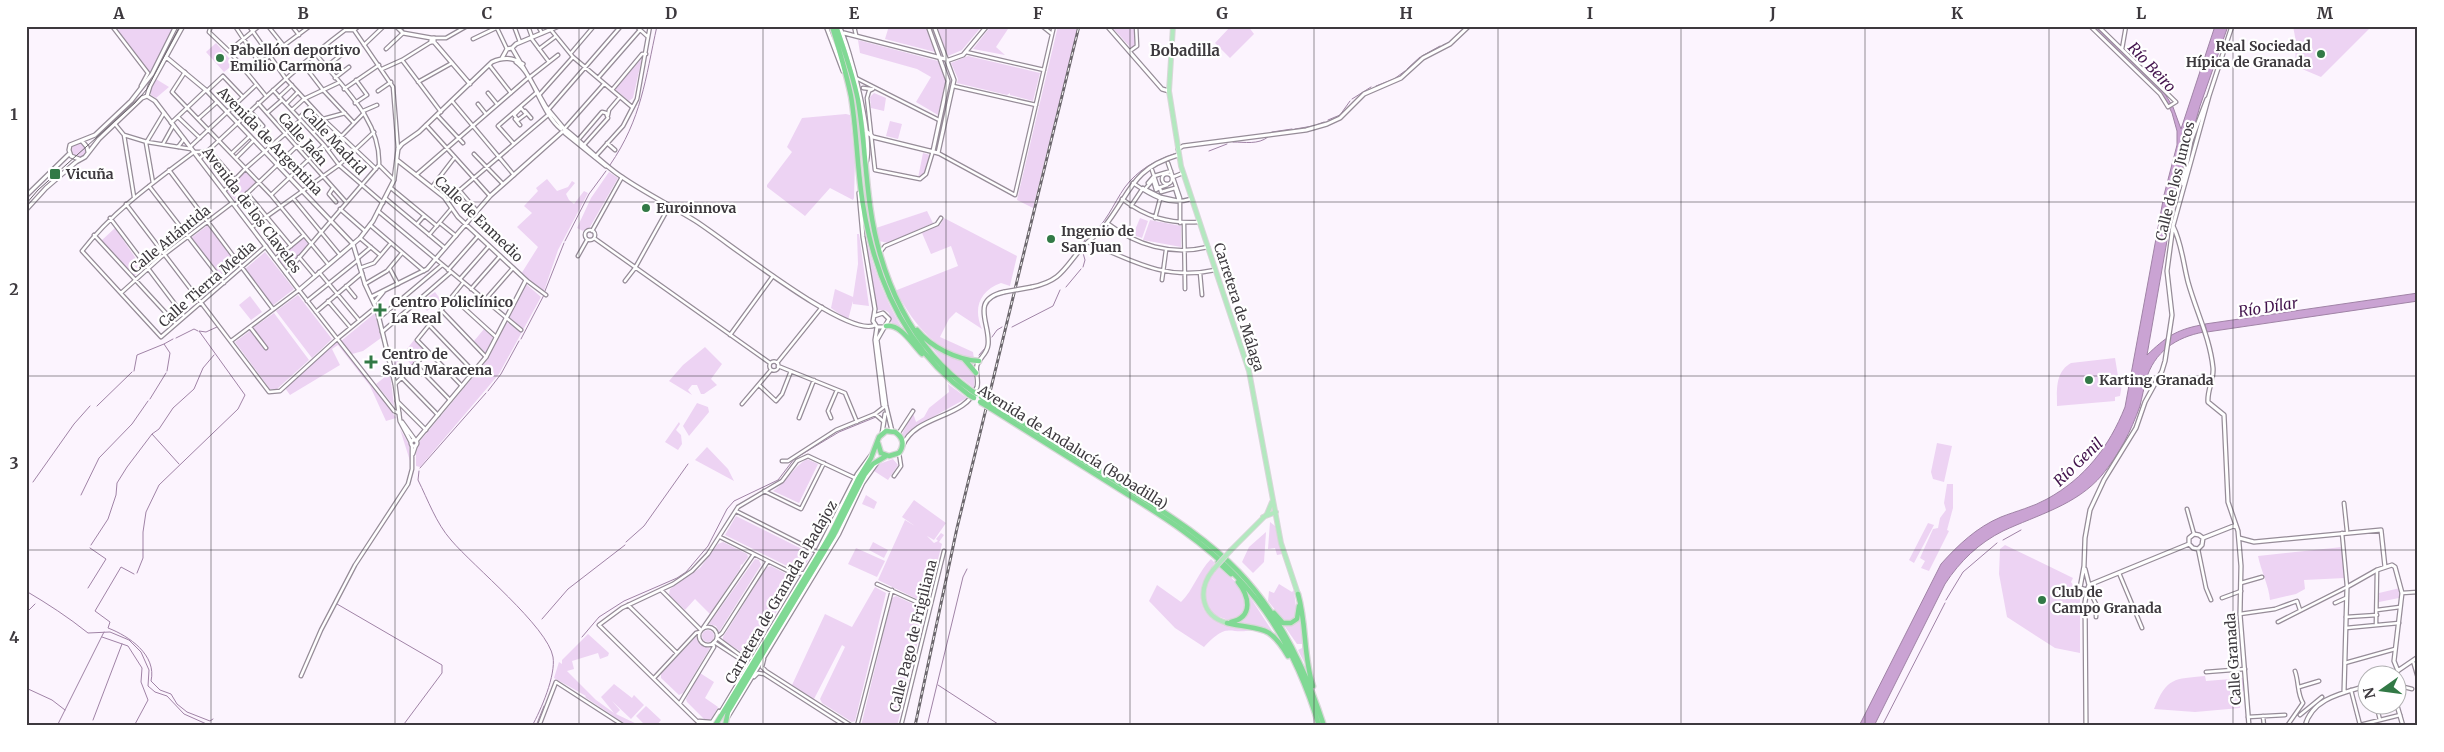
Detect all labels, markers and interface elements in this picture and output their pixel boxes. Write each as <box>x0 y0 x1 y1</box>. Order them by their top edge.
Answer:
text: A <box>112 3 125 23</box>
text: B <box>297 3 309 23</box>
text: C <box>482 3 492 23</box>
text: D <box>665 3 677 23</box>
text: E <box>849 3 860 23</box>
text: F <box>1033 3 1043 23</box>
text: G <box>1216 3 1228 23</box>
text: H <box>1399 3 1413 23</box>
text: I <box>1587 3 1593 23</box>
text: J <box>1769 3 1776 23</box>
text: K <box>1951 3 1963 23</box>
text: L <box>2136 3 2146 23</box>
text: M <box>2317 3 2334 23</box>
place label: Real Sociedad Hípica de Granada <box>2186 37 2311 71</box>
water label: Río Beiro <box>2124 38 2180 96</box>
place label: Pabellón deportivo Emilio Carmona <box>230 41 360 75</box>
district label: Bobadilla <box>1150 41 1221 60</box>
marker: Real Sociedad Hípica de Granada <box>2315 48 2327 60</box>
marker: Pabellón deportivo Emilio Carmona <box>214 52 226 64</box>
street label: Avenida de Argentina <box>213 82 327 199</box>
text: 1 <box>10 104 18 124</box>
street label: Calle Madrid <box>298 104 370 179</box>
street label: Calle Jaén <box>275 109 331 169</box>
street label: Calle de los Juncos <box>2151 119 2199 243</box>
street label: Avenida de los Claveles <box>198 142 305 277</box>
place label: Vicuña <box>65 165 114 183</box>
marker: Vicuña <box>48 167 62 181</box>
street label: Calle de Enmedio <box>431 172 527 266</box>
place label: Euroinnova <box>656 199 737 217</box>
street label: Calle Atlántida <box>126 201 214 277</box>
marker: Euroinnova <box>640 202 652 214</box>
place label: Ingenio de San Juan <box>1061 222 1134 256</box>
marker: Ingenio de San Juan <box>1045 233 1057 245</box>
street label: Calle Tierra Media <box>155 237 260 331</box>
street label: Carretera de Málaga <box>1210 240 1268 374</box>
text: 2 <box>9 279 19 299</box>
place label: Centro Policlínico La Real <box>391 293 513 327</box>
water label: Río Dílar <box>2237 293 2300 321</box>
marker: Centro Policlínico La Real <box>373 303 387 317</box>
place label: Centro de Salud Maracena <box>382 345 492 379</box>
marker: Centro de Salud Maracena <box>364 355 378 369</box>
place label: Karting Granada <box>2099 371 2214 389</box>
marker: Karting Granada <box>2083 374 2095 386</box>
street label: Avenida de Andalucía (Bobadilla) <box>974 380 1171 513</box>
water label: Río Genil <box>2049 434 2107 490</box>
text: 3 <box>9 453 19 473</box>
street label: Carretera de Granada a Badajoz <box>721 497 841 687</box>
street label: Calle Pago de Frigiliana <box>885 557 941 714</box>
place label: Club de Campo Granada <box>2052 583 2162 617</box>
marker: Club de Campo Granada <box>2036 594 2048 606</box>
street label: Calle Granada <box>2221 612 2245 706</box>
text: 4 <box>9 627 19 647</box>
north arrow <box>2356 664 2406 714</box>
text: N <box>2359 686 2379 701</box>

